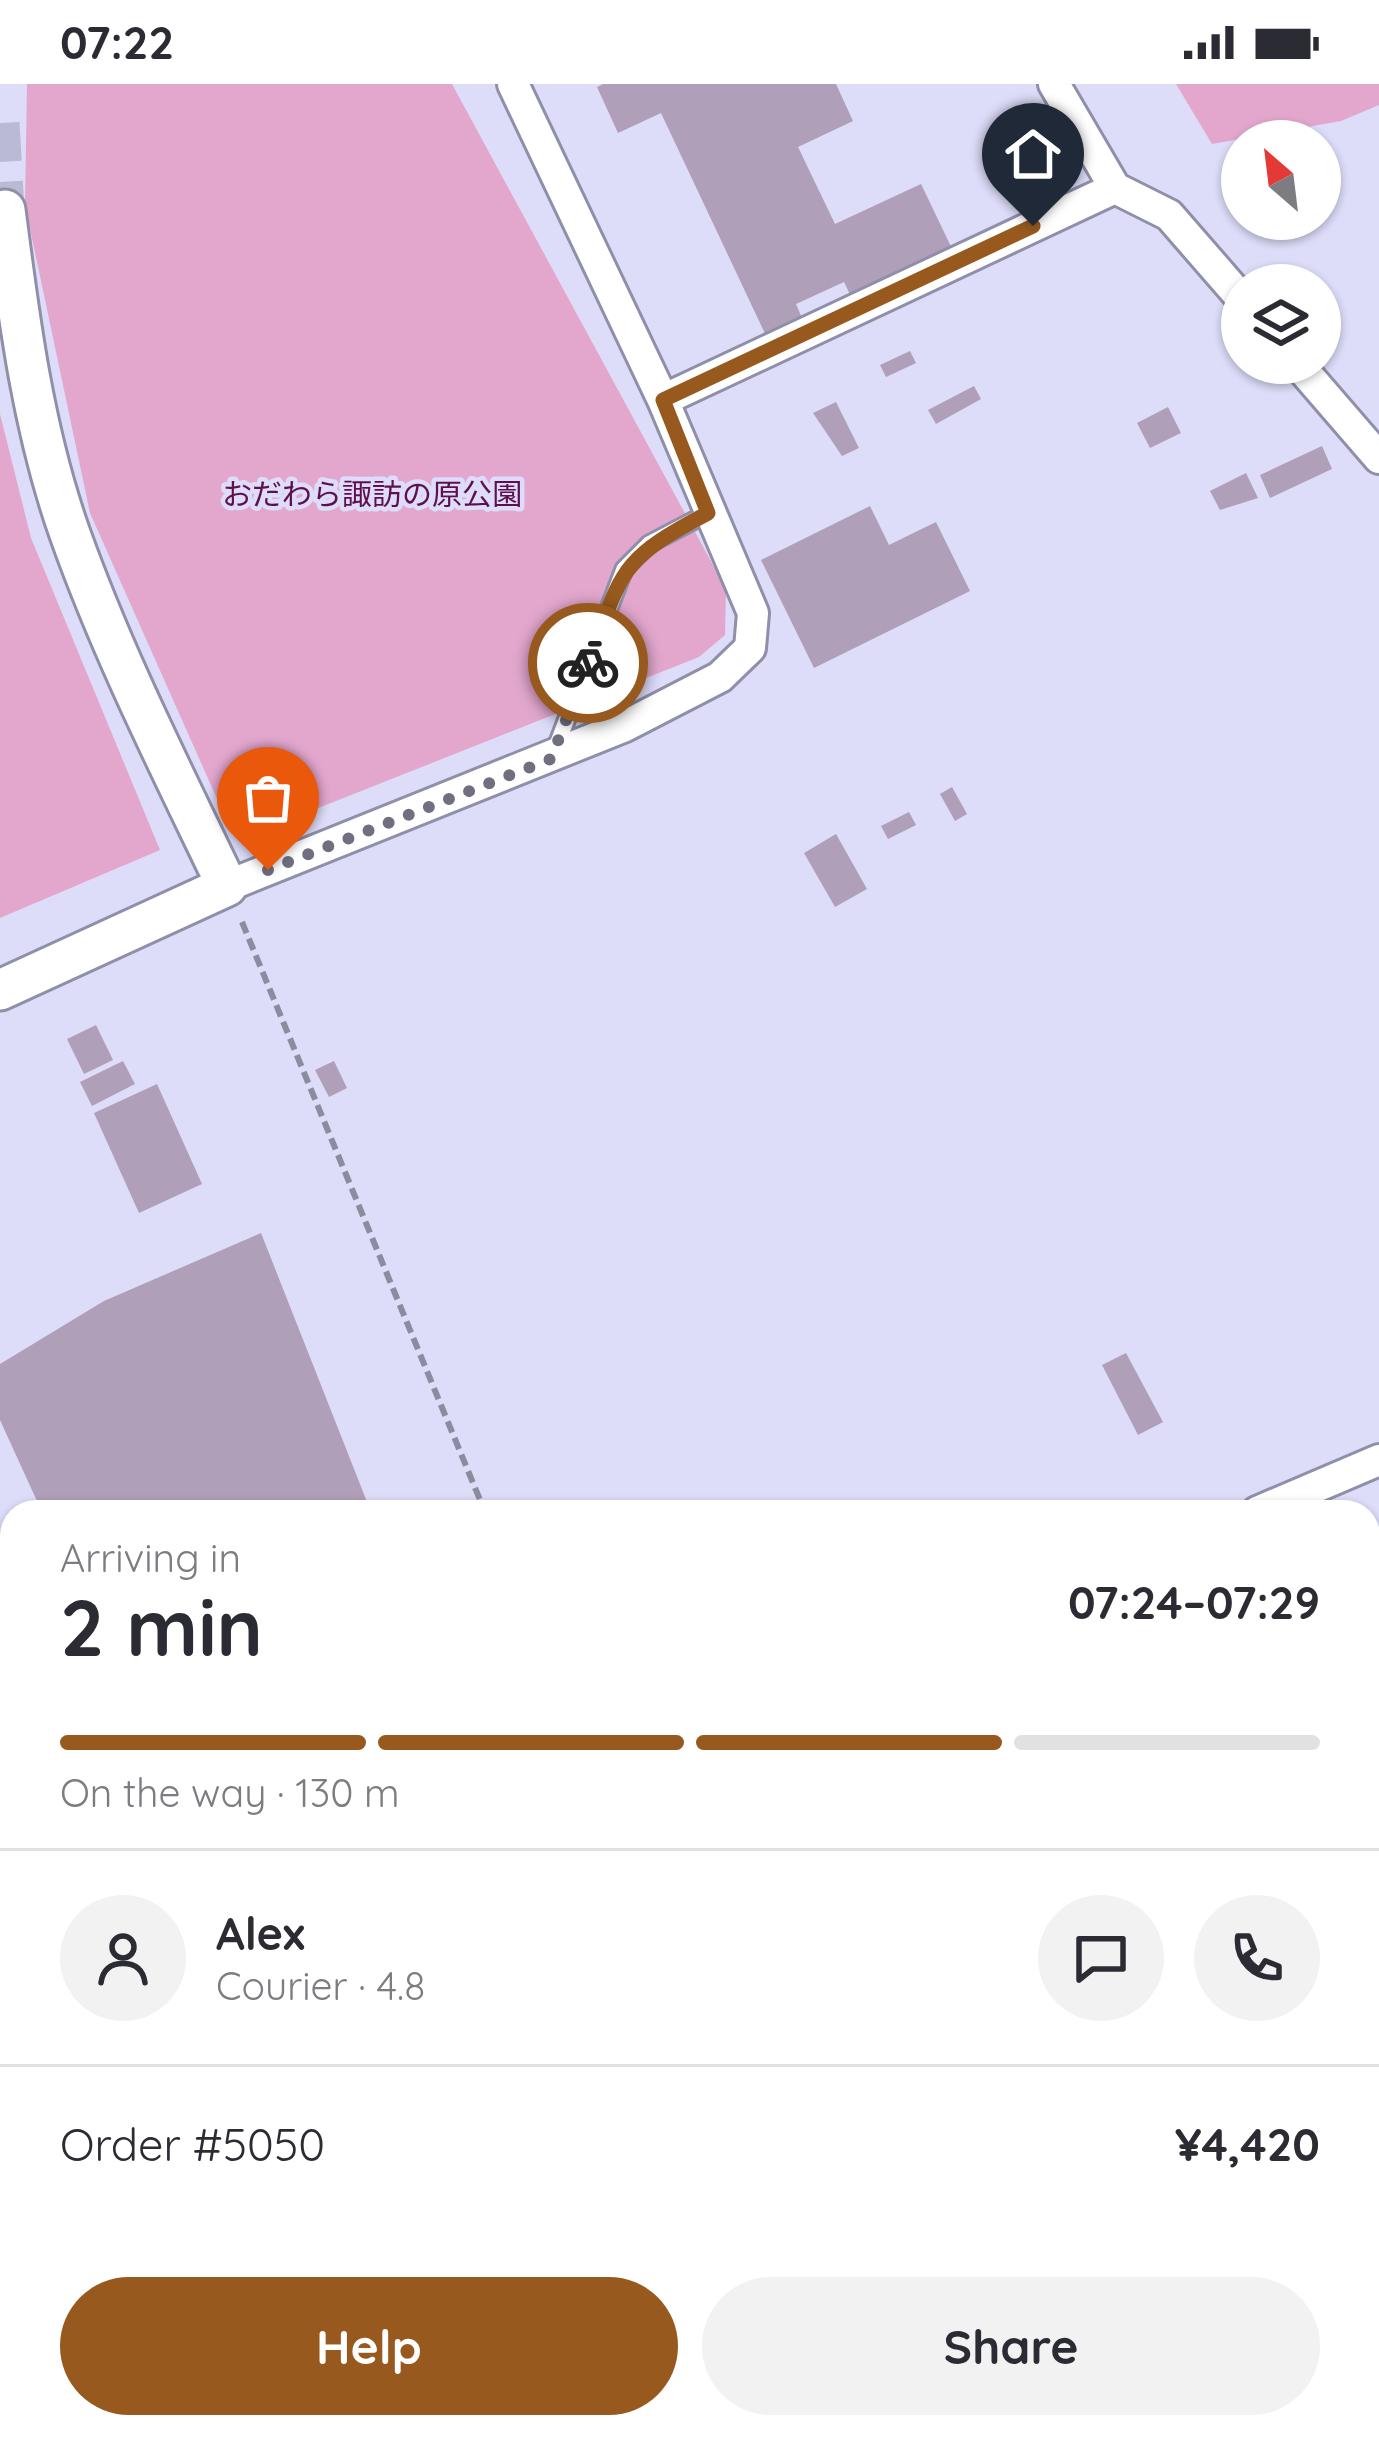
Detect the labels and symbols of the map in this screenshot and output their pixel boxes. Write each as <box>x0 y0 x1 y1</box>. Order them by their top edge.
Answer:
pin <box>982 103 1084 226</box>
north arrow <box>1221 120 1341 240</box>
park label: おだわら諏訪の原公園 <box>222 475 522 513</box>
courier <box>528 603 648 723</box>
pin <box>217 747 319 870</box>

